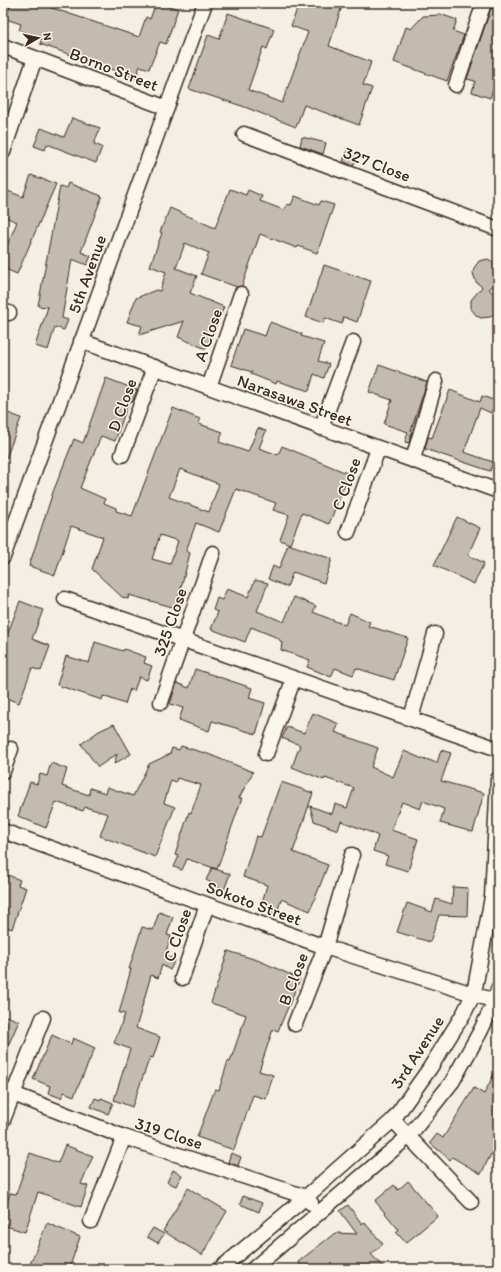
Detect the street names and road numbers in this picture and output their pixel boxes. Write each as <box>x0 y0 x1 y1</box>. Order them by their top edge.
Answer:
street label: Borno Street <box>67 43 162 95</box>
street label: 327 Close <box>340 142 414 186</box>
street label: 5th Avenue <box>64 232 110 316</box>
street label: A Close <box>190 306 226 364</box>
street label: Narasawa Street <box>235 370 355 430</box>
street label: D Close <box>103 376 141 434</box>
street label: C Close <box>327 455 365 513</box>
street label: 325 Close <box>149 585 191 659</box>
street label: Sokoto Street <box>204 877 305 930</box>
street label: C Close <box>159 906 195 964</box>
street label: B Close <box>274 950 312 1008</box>
street label: 3rd Avenue <box>386 1012 448 1092</box>
street label: 319 Close <box>133 1113 205 1153</box>

